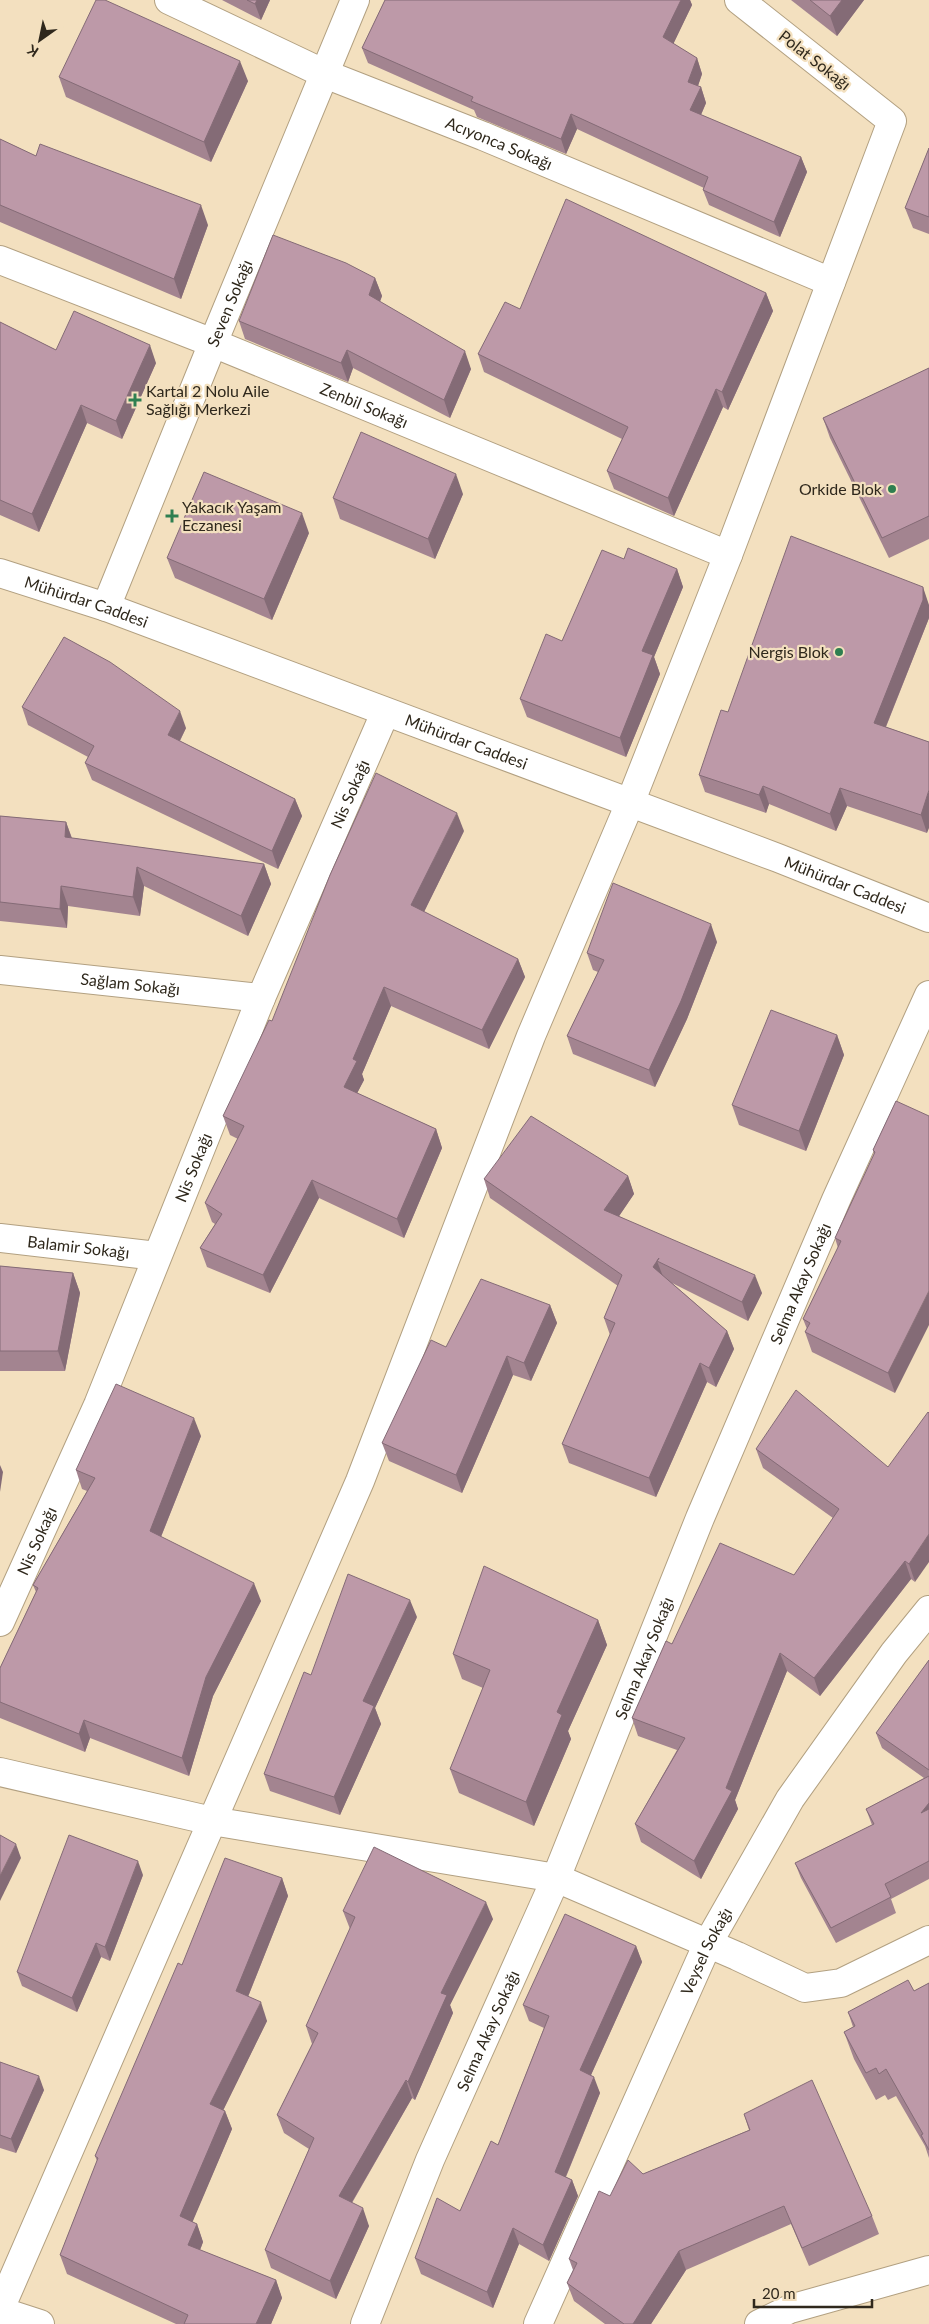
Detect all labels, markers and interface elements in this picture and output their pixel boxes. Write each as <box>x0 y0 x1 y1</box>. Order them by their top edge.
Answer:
north arrow <box>15 15 65 65</box>
street label: Polat Sokağı <box>776 26 855 93</box>
text: K <box>24 41 41 61</box>
street label: Acıyonca Sokağı <box>443 112 556 173</box>
street label: Seven Sokağı <box>203 257 256 349</box>
street label: Zenbil Sokağı <box>318 378 411 431</box>
place label: Kartal 2 Nolu Aile Sağlığı Merkezi <box>146 381 269 418</box>
marker: Kartal 2 Nolu Aile Sağlığı Merkezi <box>128 393 142 407</box>
place label: Orkide Blok <box>799 479 883 498</box>
marker: Orkide Blok <box>886 483 898 495</box>
place label: Yakacık Yaşam Eczanesi <box>182 497 282 534</box>
marker: Yakacık Yaşam Eczanesi <box>166 510 178 522</box>
street label: Mühürdar Caddesi <box>22 572 151 631</box>
place label: Nergis Blok <box>749 642 830 661</box>
marker: Nergis Blok <box>833 646 845 658</box>
street label: Mühürdar Caddesi <box>403 710 530 773</box>
street label: Nis Sokağı <box>326 757 373 831</box>
street label: Mühürdar Caddesi <box>782 852 909 917</box>
street label: Sağlam Sokağı <box>80 969 181 998</box>
street label: Nis Sokağı <box>170 1130 215 1205</box>
street label: Selma Akay Sokağı <box>765 1220 834 1347</box>
street label: Balamir Sokağı <box>27 1231 131 1262</box>
street label: Nis Sokağı <box>12 1504 60 1578</box>
street label: Selma Akay Sokağı <box>610 1594 676 1722</box>
street label: Veysel Sokağı <box>676 1904 735 1998</box>
street label: Selma Akay Sokağı <box>452 1967 523 2094</box>
scale bar <box>754 2276 872 2308</box>
text: 20 m <box>762 2284 796 2302</box>

